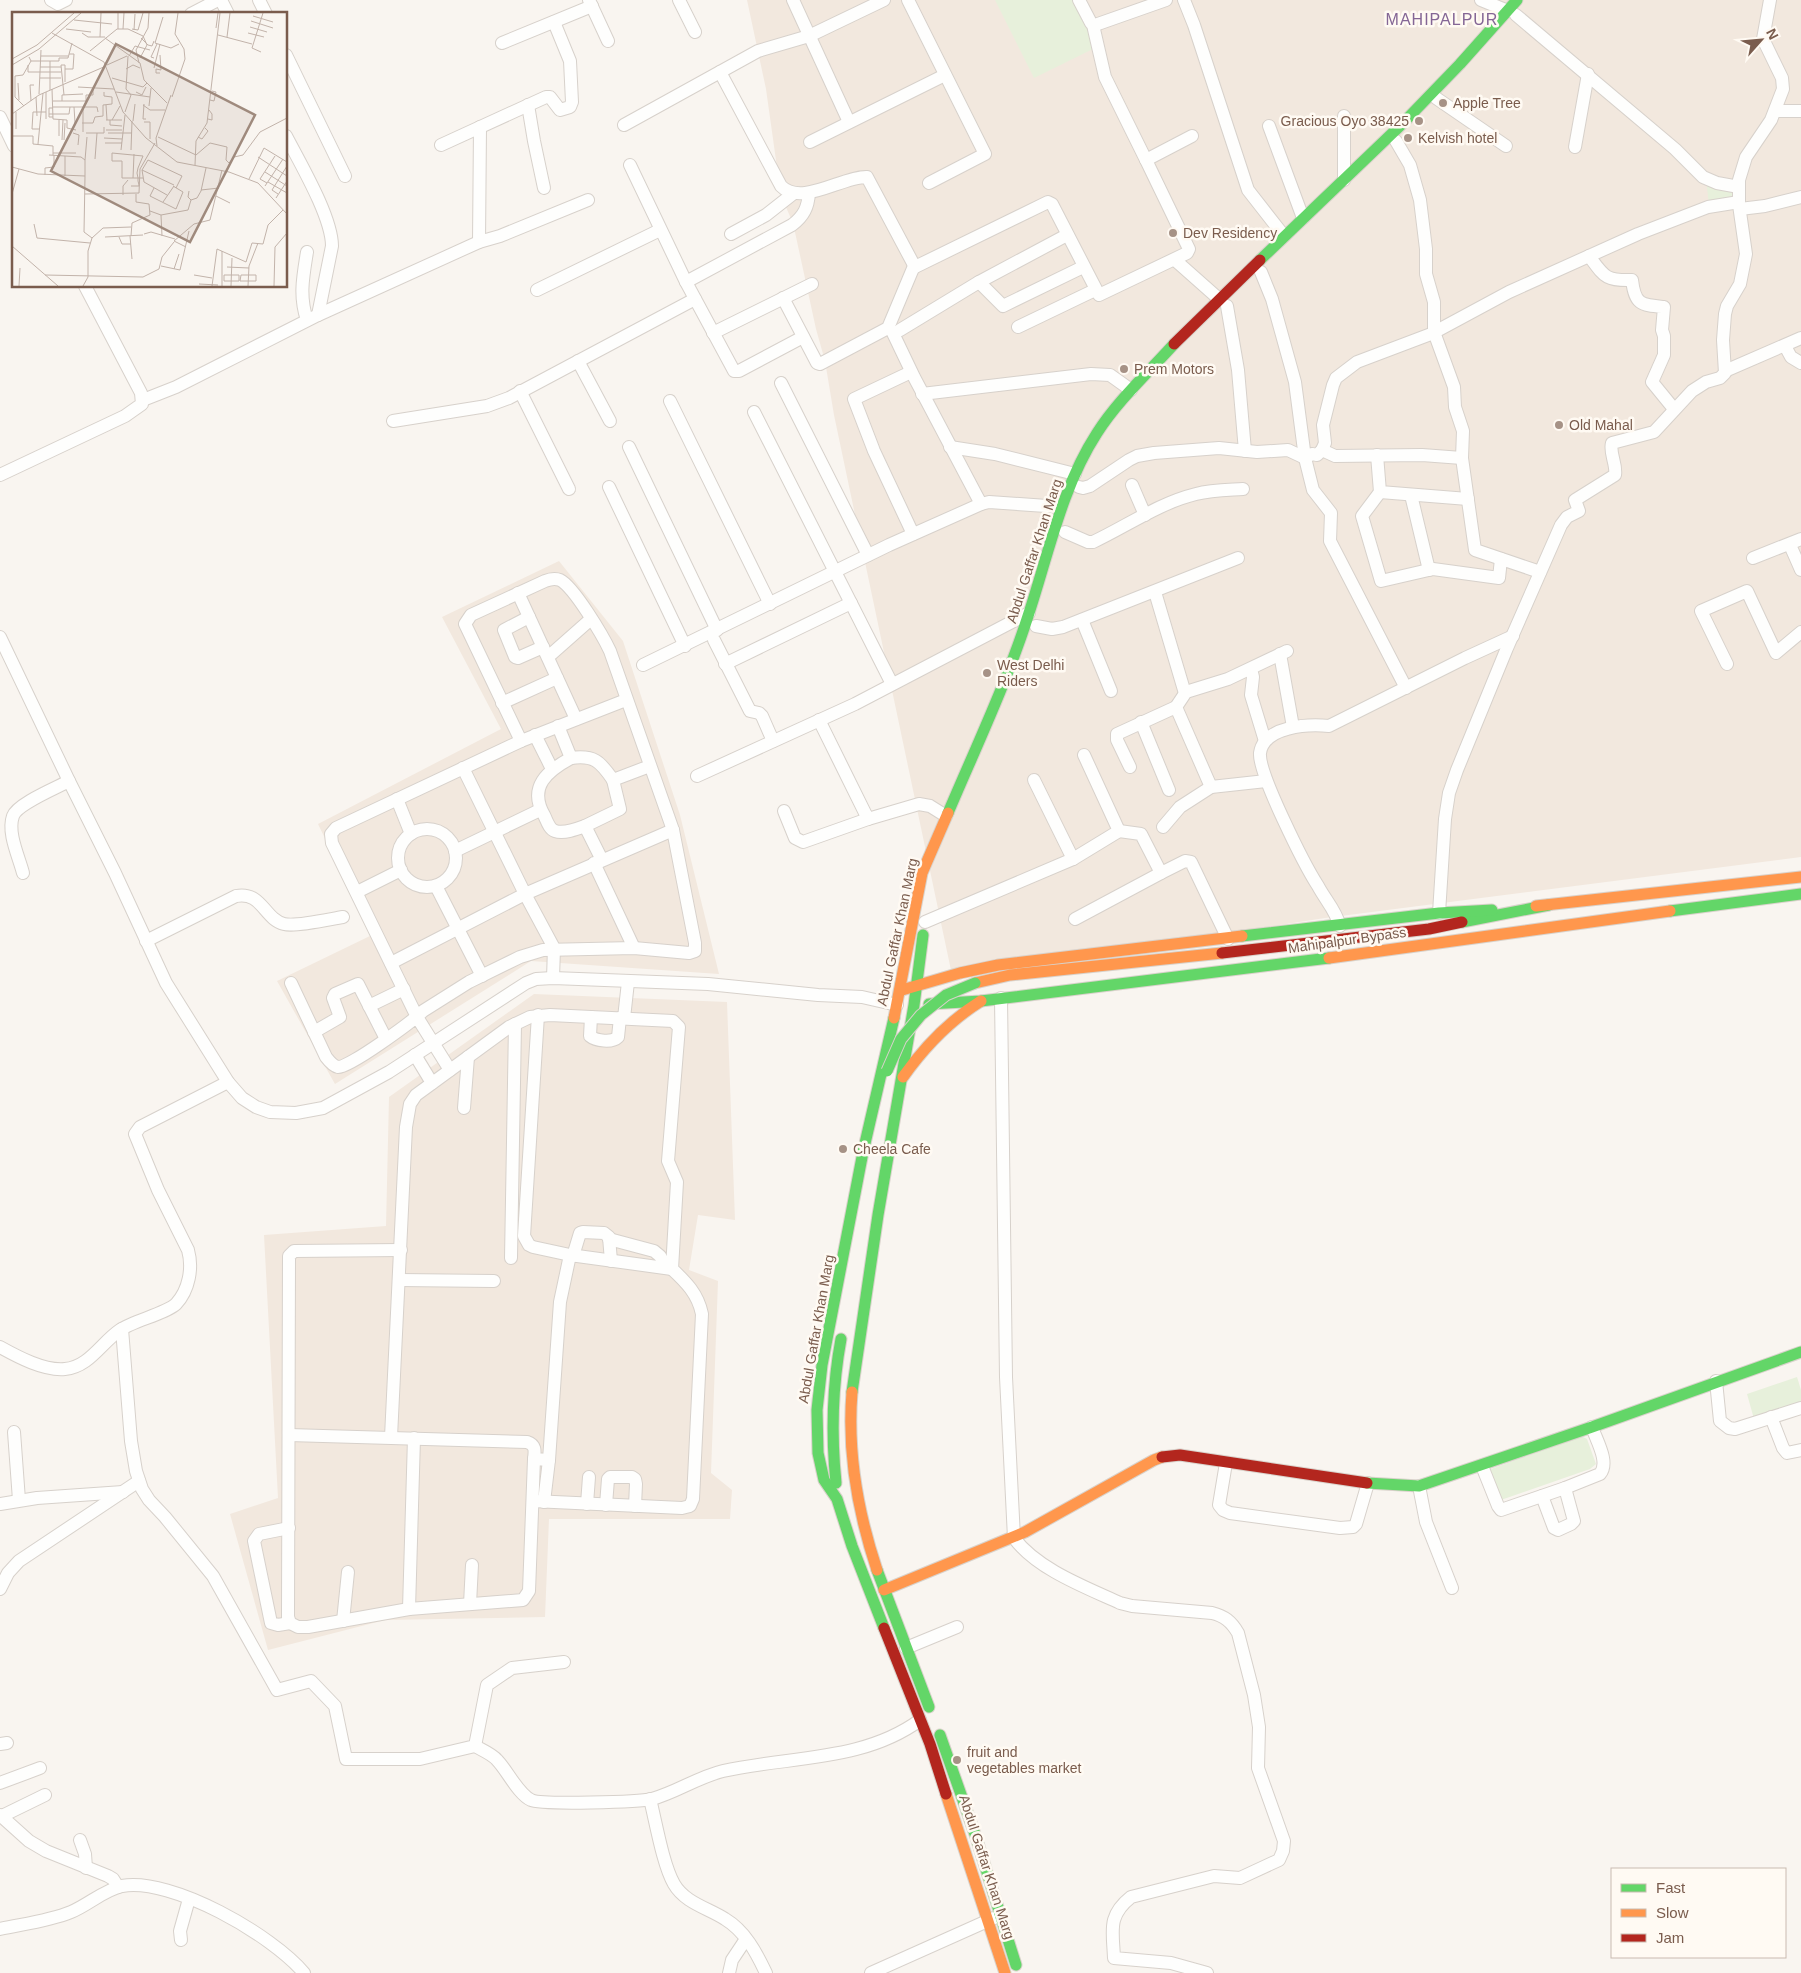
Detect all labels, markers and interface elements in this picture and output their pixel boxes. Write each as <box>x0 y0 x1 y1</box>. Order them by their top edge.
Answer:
district label: MAHIPALPUR <box>1386 11 1498 28</box>
inset map <box>12 12 288 288</box>
north arrow <box>1736 15 1786 65</box>
text: N <box>1763 26 1782 42</box>
place label: Apple Tree <box>1453 95 1521 111</box>
marker: Apple Tree <box>1437 97 1449 109</box>
place label: Gracious Oyo 38425 <box>1281 113 1409 129</box>
marker: Gracious Oyo 38425 <box>1413 115 1425 127</box>
place label: Kelvish hotel <box>1418 130 1497 146</box>
marker: Kelvish hotel <box>1402 132 1414 144</box>
place label: Dev Residency <box>1183 225 1277 241</box>
marker: Dev Residency <box>1167 227 1179 239</box>
place label: Prem Motors <box>1134 361 1214 377</box>
marker: Prem Motors <box>1118 363 1130 375</box>
place label: Old Mahal <box>1569 417 1633 433</box>
marker: Old Mahal <box>1553 419 1565 431</box>
street label: Abdul Gaffar Khan Marg <box>1003 477 1065 625</box>
place label: West Delhi Riders <box>997 657 1064 689</box>
marker: West Delhi Riders <box>981 667 993 679</box>
street label: Abdul Gaffar Khan Marg <box>874 857 920 1007</box>
street label: Mahipalpur Bypass <box>1287 924 1407 956</box>
place label: Cheela Cafe <box>853 1141 931 1157</box>
marker: Cheela Cafe <box>837 1143 849 1155</box>
street label: Abdul Gaffar Khan Marg <box>795 1253 837 1405</box>
place label: fruit and vegetables market <box>967 1744 1082 1776</box>
marker: fruit and vegetables market <box>951 1754 963 1766</box>
street label: Abdul Gaffar Khan Marg <box>956 1793 1018 1941</box>
legend <box>1611 1868 1786 1958</box>
text: Fast <box>1656 1879 1686 1896</box>
text: Slow <box>1656 1904 1689 1921</box>
text: Jam <box>1656 1929 1684 1946</box>

